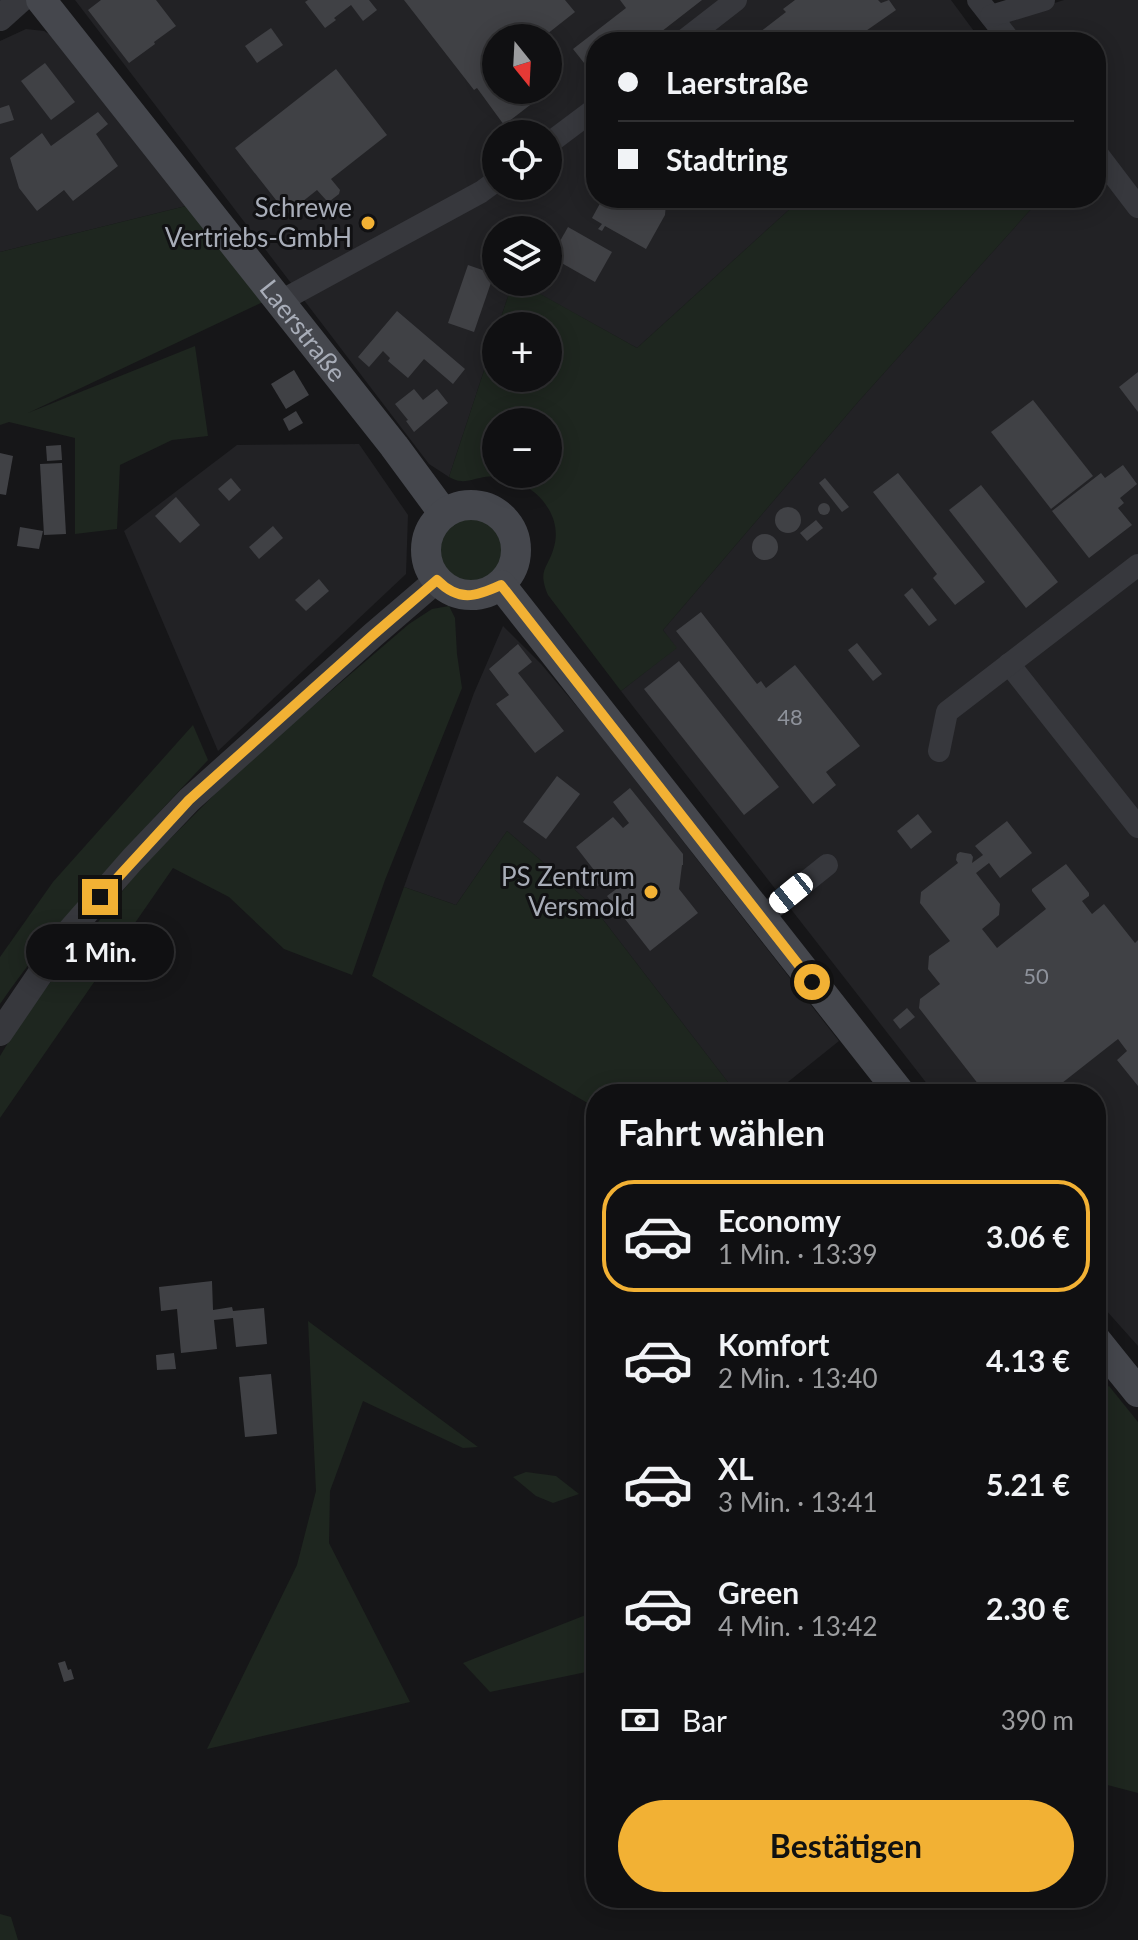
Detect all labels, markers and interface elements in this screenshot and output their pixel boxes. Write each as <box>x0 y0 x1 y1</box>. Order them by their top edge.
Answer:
north arrow <box>482 24 562 104</box>
map controls <box>482 24 562 488</box>
text: Laerstraße <box>666 64 809 100</box>
button: locate <box>482 120 562 200</box>
text: Stadtring <box>666 141 788 177</box>
place label: Schrewe Vertriebs-GmbH <box>165 191 352 253</box>
marker: Schrewe Vertriebs-GmbH <box>359 214 377 232</box>
button: layers <box>482 216 562 296</box>
street label: Laerstraße <box>254 273 354 388</box>
button: + <box>482 312 562 392</box>
button: − <box>482 408 562 488</box>
house number: 48 <box>777 703 803 730</box>
place label: PS Zentrum Versmold <box>501 860 635 922</box>
car <box>765 869 817 917</box>
route end <box>82 879 118 915</box>
marker: PS Zentrum Versmold <box>642 883 660 901</box>
callout: 1 Min. <box>26 925 174 981</box>
text: 1 Min. <box>63 936 137 968</box>
house number: 50 <box>1023 962 1049 989</box>
route start <box>794 964 830 1000</box>
text: Fahrt wählen <box>618 1110 825 1154</box>
icon: car <box>622 1200 694 1272</box>
text: Economy <box>718 1202 841 1238</box>
text: 3.06 € <box>986 1218 1070 1254</box>
text: 1 Min. · 13:39 <box>718 1238 877 1270</box>
icon: car <box>622 1324 694 1396</box>
text: Komfort <box>718 1326 829 1362</box>
text: 4.13 € <box>986 1342 1070 1378</box>
text: 2 Min. · 13:40 <box>718 1362 877 1394</box>
icon: car <box>622 1448 694 1520</box>
text: XL <box>718 1450 754 1486</box>
text: 5.21 € <box>986 1466 1070 1502</box>
text: 3 Min. · 13:41 <box>718 1486 877 1518</box>
icon: car <box>622 1572 694 1644</box>
text: Green <box>718 1574 799 1610</box>
text: 2.30 € <box>986 1590 1070 1626</box>
text: 4 Min. · 13:42 <box>718 1610 877 1642</box>
icon: cash <box>618 1698 662 1742</box>
text: Bar <box>682 1702 727 1738</box>
text: 390 m <box>1001 1704 1074 1736</box>
button: Bestätigen <box>618 1800 1074 1892</box>

